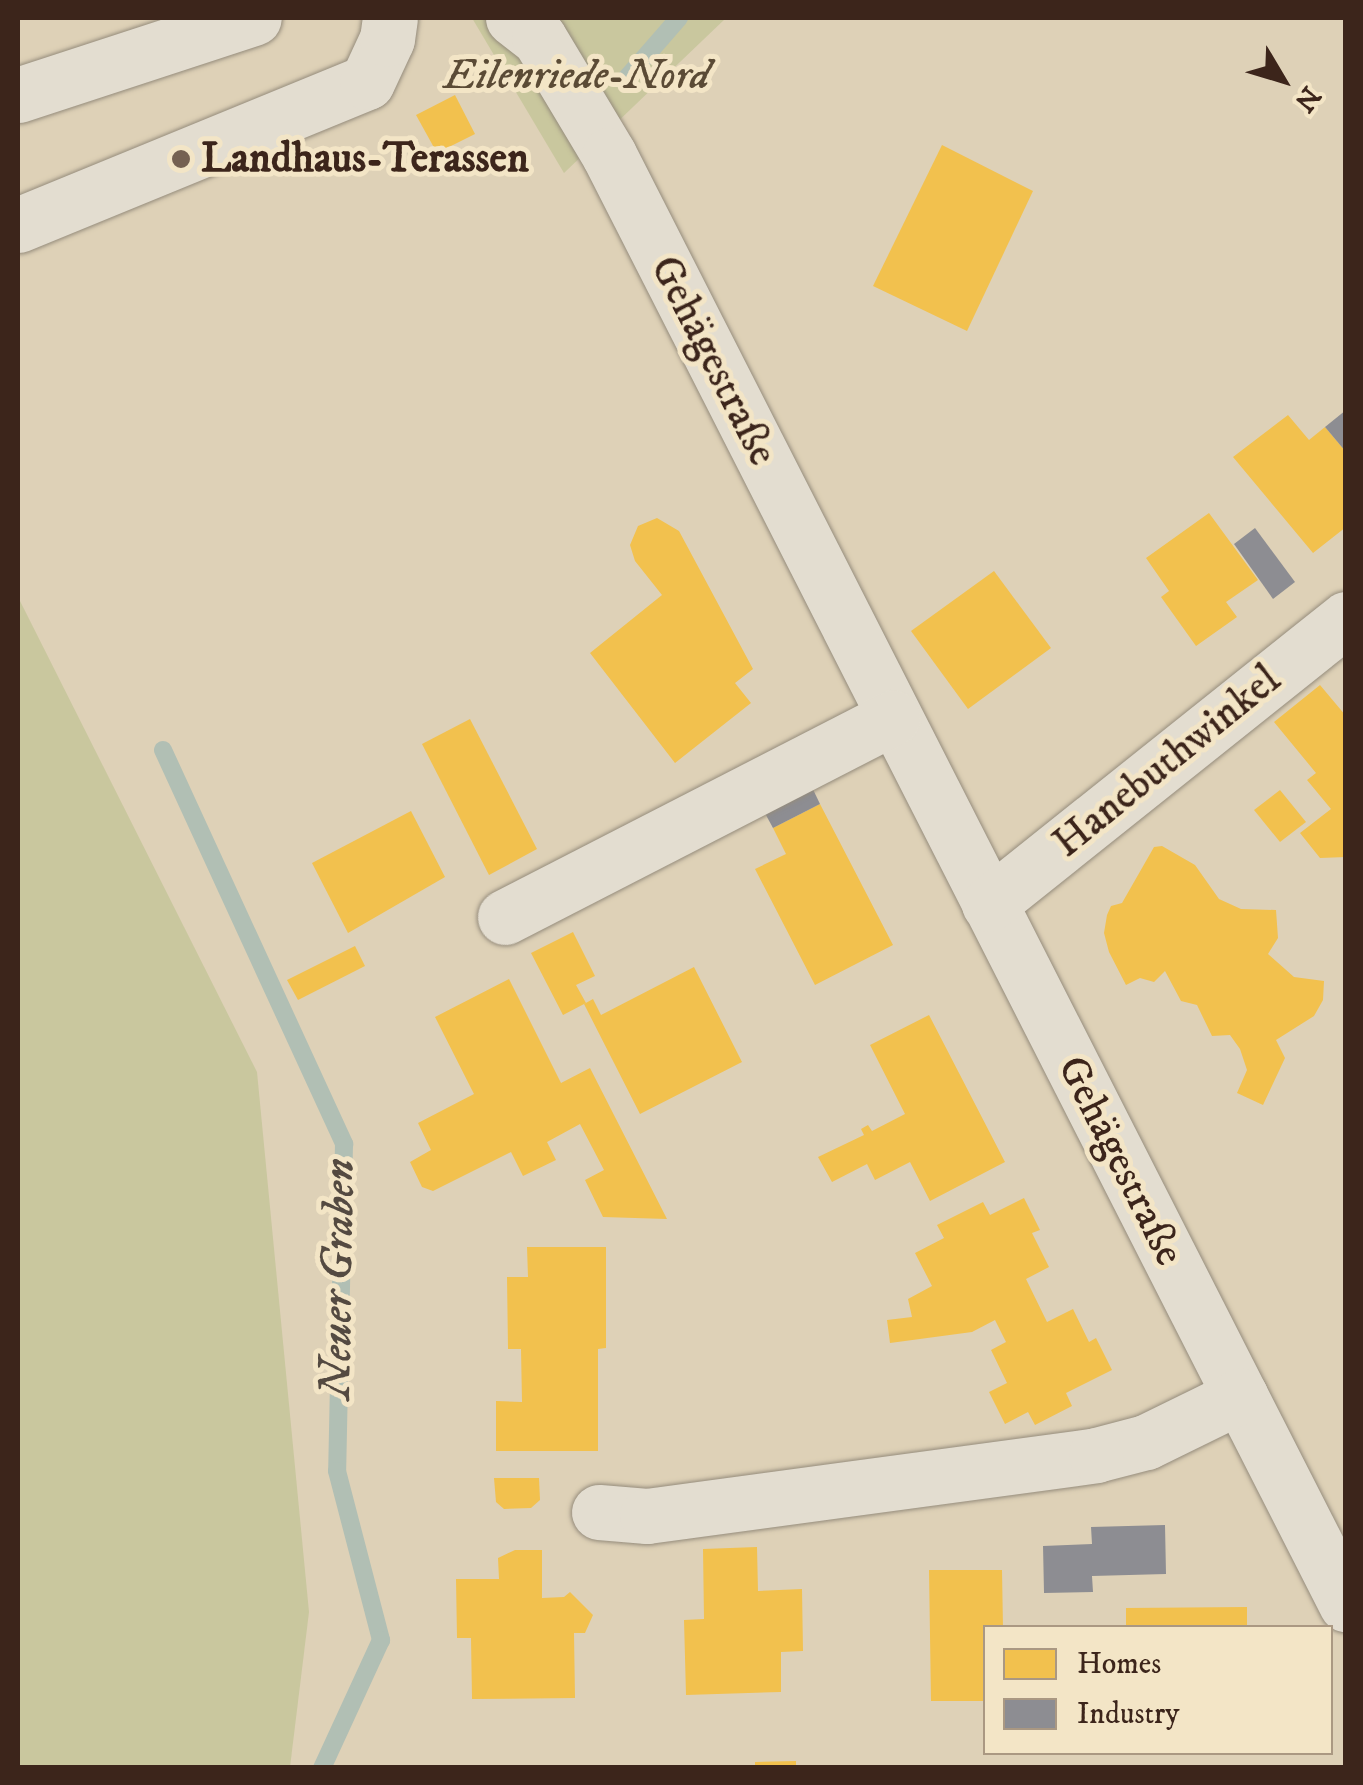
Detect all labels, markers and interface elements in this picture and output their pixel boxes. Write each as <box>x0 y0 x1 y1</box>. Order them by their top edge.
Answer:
north arrow <box>1233 30 1333 130</box>
park label: Eilenriede-Nord <box>444 51 710 101</box>
text: N <box>1286 79 1328 119</box>
place label: Landhaus-Terassen <box>201 134 529 184</box>
marker: Landhaus-Terassen <box>170 148 192 170</box>
street label: Gehägestraße <box>639 248 787 474</box>
street label: Hanebuthwinkel <box>1043 655 1291 869</box>
street label: Gehägestraße <box>1046 1048 1194 1274</box>
water label: Neuer Graben <box>310 1158 368 1400</box>
legend <box>983 1625 1333 1755</box>
text: Homes <box>1077 1646 1161 1683</box>
text: Industry <box>1077 1696 1179 1733</box>

